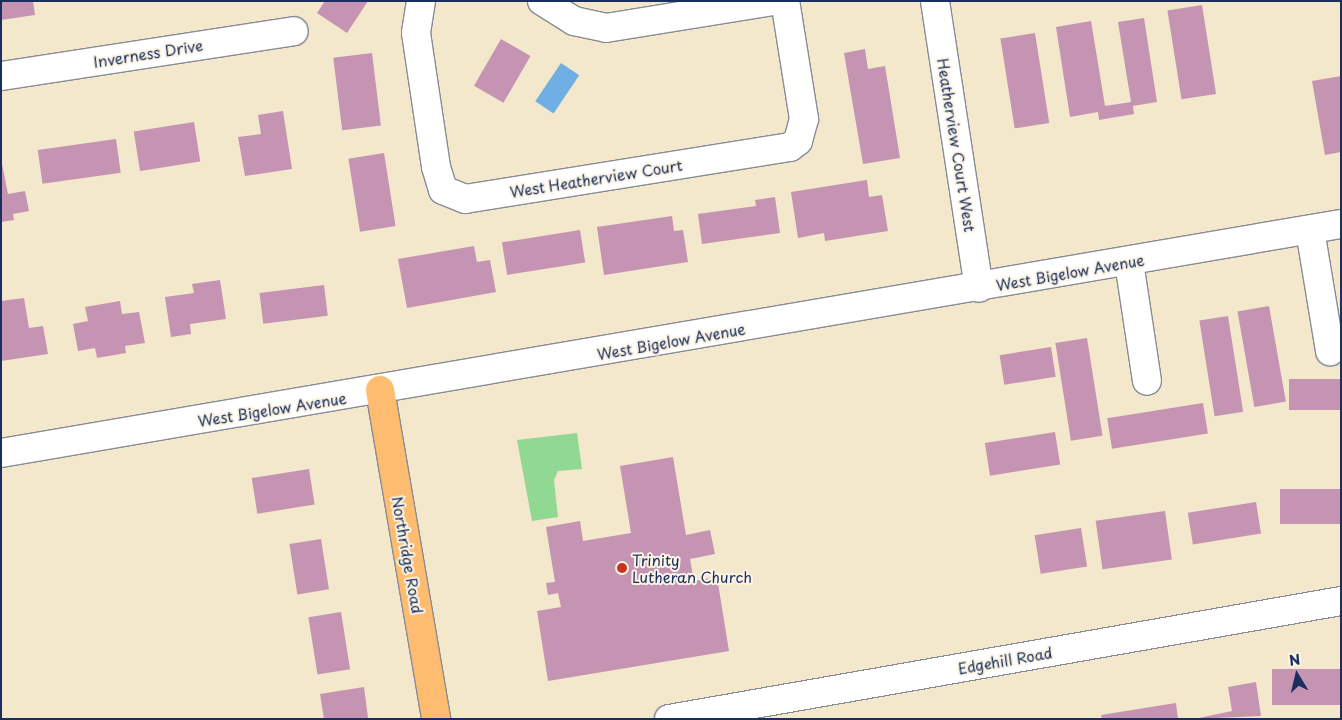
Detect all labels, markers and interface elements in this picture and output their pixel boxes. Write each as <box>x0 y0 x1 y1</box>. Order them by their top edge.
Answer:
street label: Inverness Drive <box>92 35 204 71</box>
street label: Heatherview Court West <box>934 57 980 233</box>
street label: West Heatherview Court <box>508 155 684 201</box>
street label: West Bigelow Avenue <box>994 250 1146 294</box>
street label: West Bigelow Avenue <box>595 319 747 363</box>
street label: West Bigelow Avenue <box>196 388 348 430</box>
street label: Northridge Road <box>389 495 427 615</box>
place label: Trinity Lutheran Church <box>632 550 752 585</box>
marker: Trinity Lutheran Church <box>616 562 628 574</box>
street label: Edgehill Road <box>956 643 1054 677</box>
text: N <box>1287 648 1302 671</box>
north arrow <box>1272 650 1322 700</box>

